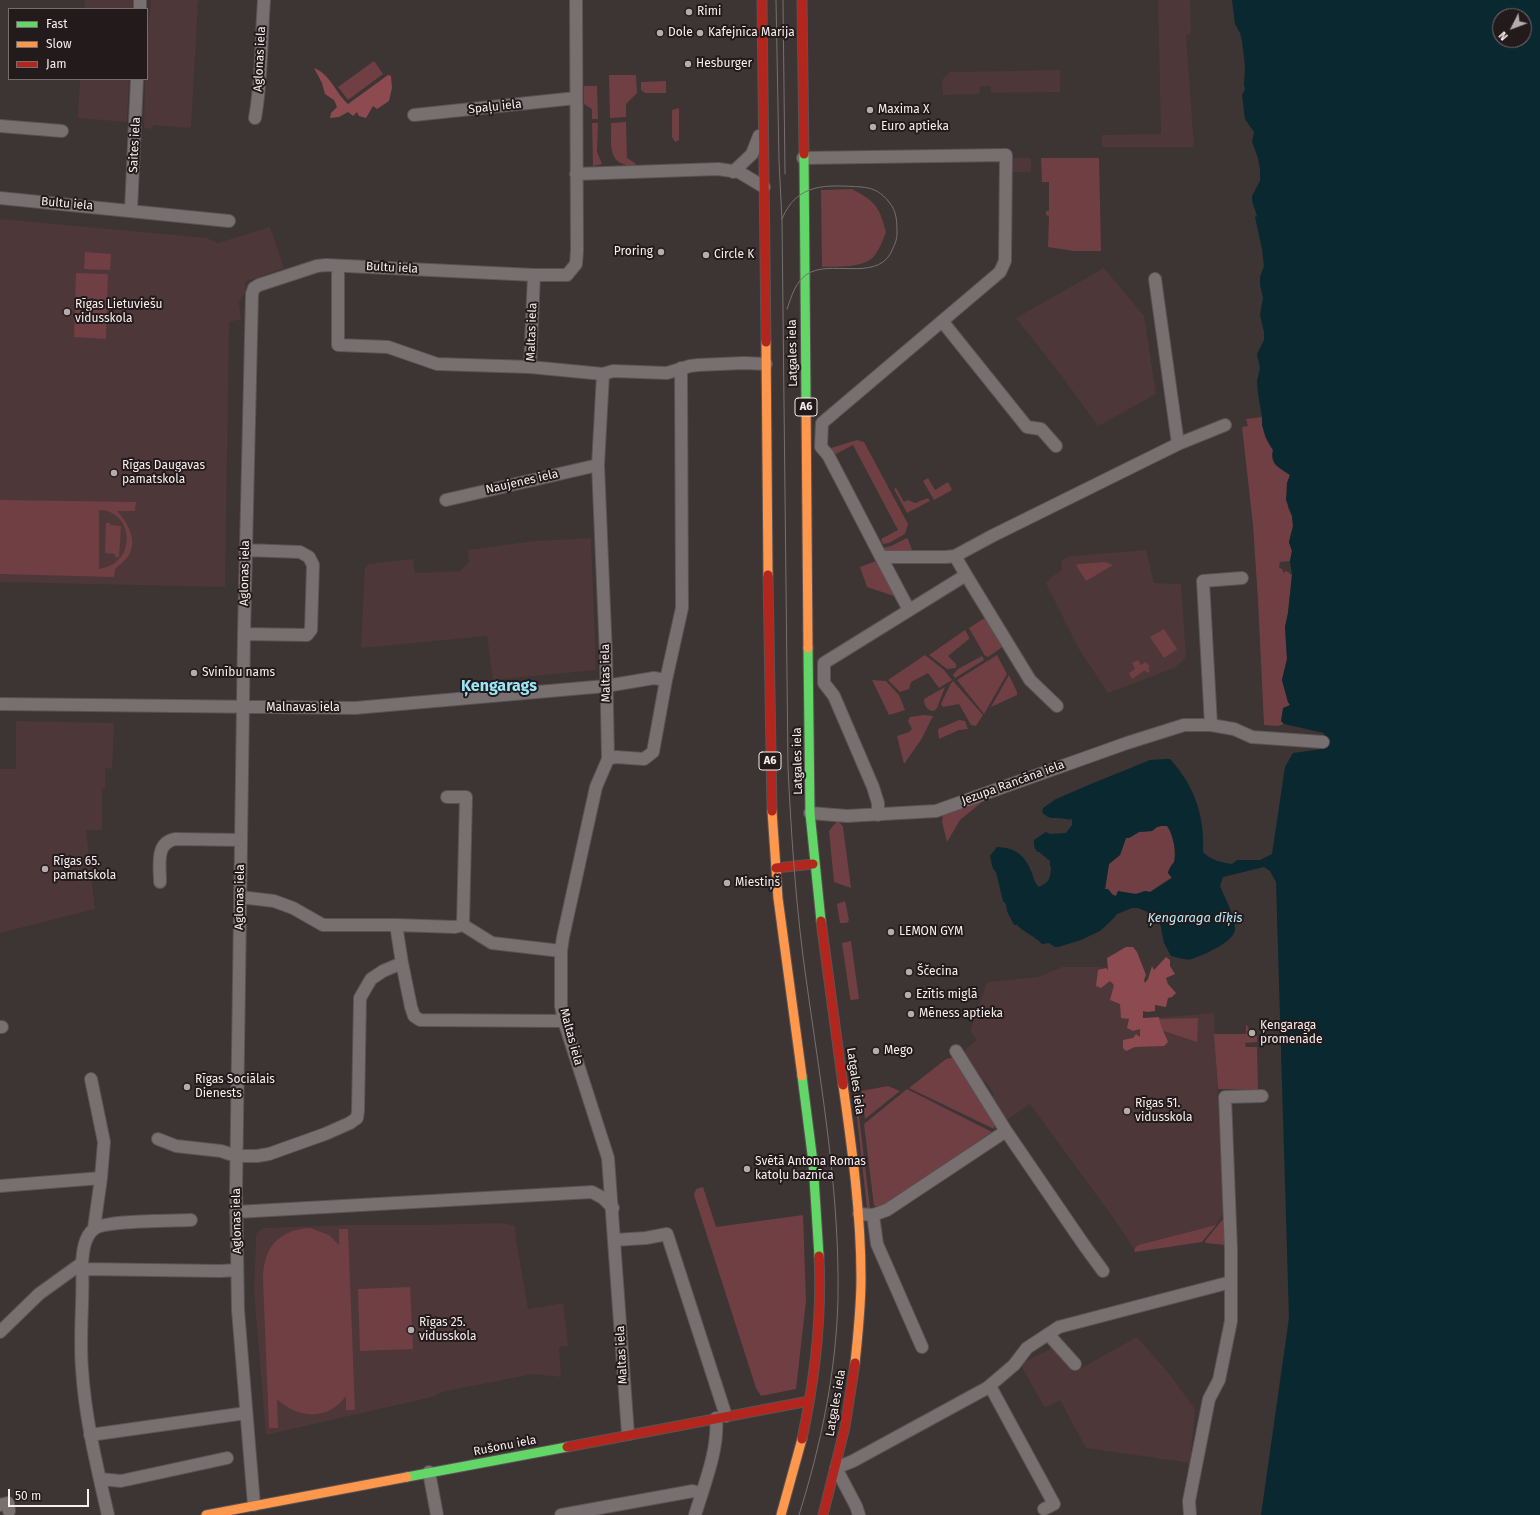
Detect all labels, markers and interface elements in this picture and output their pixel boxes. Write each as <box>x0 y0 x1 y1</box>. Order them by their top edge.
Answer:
place label: Rimi <box>697 5 721 19</box>
marker: Rimi <box>684 7 694 17</box>
legend <box>8 8 148 80</box>
north arrow <box>1492 8 1532 48</box>
text: Fast <box>46 17 68 31</box>
street label: Aglonas iela <box>251 26 269 92</box>
place label: Dole <box>668 26 693 40</box>
place label: Kafejnīca Marija <box>708 26 795 40</box>
marker: Dole <box>655 28 665 38</box>
marker: Kafejnīca Marija <box>695 28 705 38</box>
text: N <box>1496 29 1511 43</box>
text: Slow <box>46 37 72 51</box>
text: Jam <box>46 57 66 71</box>
place label: Hesburger <box>696 57 752 71</box>
marker: Hesburger <box>683 59 693 69</box>
street label: Spaļu iela <box>468 97 522 117</box>
place label: Maxima X <box>878 103 930 117</box>
marker: Maxima X <box>865 105 875 115</box>
street label: Saites iela <box>126 117 144 173</box>
place label: Euro aptieka <box>881 120 949 134</box>
marker: Euro aptieka <box>868 122 878 132</box>
street label: Bultu iela <box>40 195 94 213</box>
place label: Proring <box>614 245 653 259</box>
marker: Proring <box>656 247 666 257</box>
place label: Circle K <box>714 248 754 262</box>
marker: Circle K <box>701 250 711 260</box>
street label: Bultu iela <box>366 259 418 277</box>
place label: Rīgas Lietuviešu vidusskola <box>75 298 162 326</box>
street label: Maltas iela <box>524 302 540 362</box>
marker: Rīgas Lietuviešu vidusskola <box>62 307 72 317</box>
street label: Latgales iela <box>785 319 801 387</box>
road number: A6 <box>795 398 817 416</box>
place label: Rīgas Daugavas pamatskola <box>122 459 205 487</box>
street label: Naujenes iela <box>484 467 560 497</box>
marker: Rīgas Daugavas pamatskola <box>109 468 119 478</box>
street label: Aglonas iela <box>237 540 253 606</box>
street label: Maltas iela <box>598 644 614 702</box>
place label: Svinību nams <box>202 666 275 680</box>
marker: Svinību nams <box>189 668 199 678</box>
district label: Ķengarags <box>461 677 537 697</box>
street label: Malnavas iela <box>266 701 340 715</box>
street label: Latgales iela <box>790 727 806 795</box>
road number: A6 <box>759 752 781 770</box>
street label: Jezupa Rancāna iela <box>960 758 1066 808</box>
place label: Rīgas 65. pamatskola <box>53 855 116 883</box>
marker: Rīgas 65. pamatskola <box>40 864 50 874</box>
street label: Aglonas iela <box>232 864 248 930</box>
place label: Miestiņš <box>735 876 780 890</box>
marker: Miestiņš <box>722 878 732 888</box>
water label: Ķengaraga dīķis <box>1147 910 1243 926</box>
place label: LEMON GYM <box>899 925 963 939</box>
marker: LEMON GYM <box>886 927 896 937</box>
place label: Ščecina <box>917 965 958 979</box>
marker: Ščecina <box>904 967 914 977</box>
place label: Ezītis miglā <box>916 988 977 1002</box>
marker: Ezītis miglā <box>903 990 913 1000</box>
street label: Maltas iela <box>556 1007 586 1067</box>
place label: Mēness aptieka <box>919 1007 1003 1021</box>
marker: Mēness aptieka <box>906 1009 916 1019</box>
place label: Ķengaraga promenāde <box>1260 1019 1323 1047</box>
marker: Ķengaraga promenāde <box>1247 1028 1257 1038</box>
place label: Mego <box>884 1044 913 1058</box>
marker: Mego <box>871 1046 881 1056</box>
street label: Latgales iela <box>843 1047 867 1115</box>
place label: Rīgas Sociālais Dienests <box>195 1073 275 1101</box>
marker: Rīgas Sociālais Dienests <box>182 1082 192 1092</box>
place label: Rīgas 51. vidusskola <box>1135 1097 1193 1125</box>
marker: Rīgas 51. vidusskola <box>1122 1106 1132 1116</box>
place label: Svētā Antona Romas katoļu baznīca <box>755 1155 866 1183</box>
marker: Svētā Antona Romas katoļu baznīca <box>742 1164 752 1174</box>
street label: Aglonas iela <box>229 1188 245 1254</box>
place label: Rīgas 25. vidusskola <box>419 1316 477 1344</box>
marker: Rīgas 25. vidusskola <box>406 1325 416 1335</box>
street label: Maltas iela <box>613 1325 631 1385</box>
street label: Latgales iela <box>823 1368 849 1438</box>
street label: Rušonu iela <box>472 1433 538 1459</box>
scale bar <box>10 1481 91 1507</box>
text: 50 m <box>15 1489 41 1503</box>

